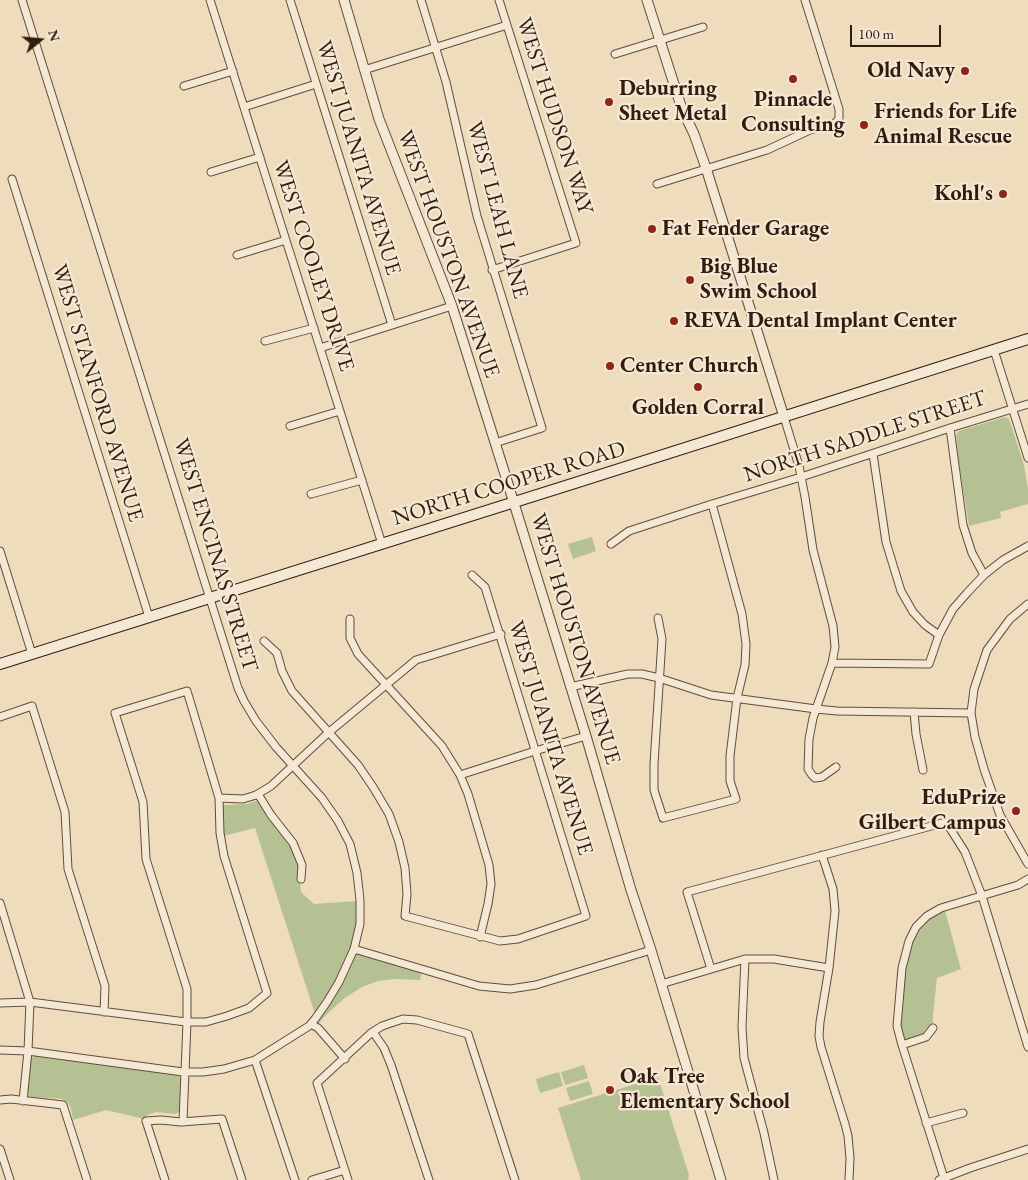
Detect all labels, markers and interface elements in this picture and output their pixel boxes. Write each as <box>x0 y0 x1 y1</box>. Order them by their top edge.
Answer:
street label: WEST HUDSON WAY <box>510 14 598 218</box>
north arrow <box>15 15 65 65</box>
scale bar <box>853 15 944 47</box>
text: 100 m <box>858 24 894 43</box>
text: N <box>44 28 65 44</box>
street label: WEST JUANITA AVENUE <box>310 38 406 278</box>
place label: Old Navy <box>867 58 955 84</box>
marker: Old Navy <box>959 65 971 77</box>
marker: Pinnacle Consulting <box>787 73 799 85</box>
place label: Deburring Sheet Metal <box>619 76 727 128</box>
place label: Pinnacle Consulting <box>741 87 845 138</box>
marker: Deburring Sheet Metal <box>603 96 615 108</box>
place label: Friends for Life Animal Rescue <box>874 99 1017 150</box>
street label: WEST LEAH LANE <box>461 118 533 302</box>
marker: Friends for Life Animal Rescue <box>858 119 870 131</box>
street label: WEST HOUSTON AVENUE <box>391 127 505 381</box>
street label: WEST COOLEY DRIVE <box>266 157 360 375</box>
place label: Kohl's <box>934 181 993 207</box>
marker: Kohl's <box>997 188 1009 200</box>
place label: Fat Fender Garage <box>662 216 829 242</box>
marker: Fat Fender Garage <box>646 223 658 235</box>
place label: Big Blue Swim School <box>700 254 817 306</box>
street label: WEST STANFORD AVENUE <box>45 261 149 525</box>
marker: Big Blue Swim School <box>684 274 696 286</box>
place label: REVA Dental Implant Center <box>684 308 957 334</box>
marker: REVA Dental Implant Center <box>668 315 680 327</box>
place label: Center Church <box>620 353 759 379</box>
marker: Center Church <box>604 360 616 372</box>
marker: Golden Corral <box>692 381 704 393</box>
street label: NORTH SADDLE STREET <box>741 385 989 489</box>
place label: Golden Corral <box>632 395 764 421</box>
street label: WEST ENCINAS STREET <box>167 435 263 675</box>
street label: NORTH COOPER ROAD <box>389 436 629 532</box>
street label: WEST HOUSTON AVENUE <box>524 510 626 768</box>
street label: WEST JUANITA AVENUE <box>502 618 598 858</box>
place label: EduPrize Gilbert Campus <box>859 785 1006 836</box>
marker: EduPrize Gilbert Campus <box>1010 805 1022 817</box>
place label: Oak Tree Elementary School <box>620 1064 790 1116</box>
marker: Oak Tree Elementary School <box>604 1084 616 1096</box>

